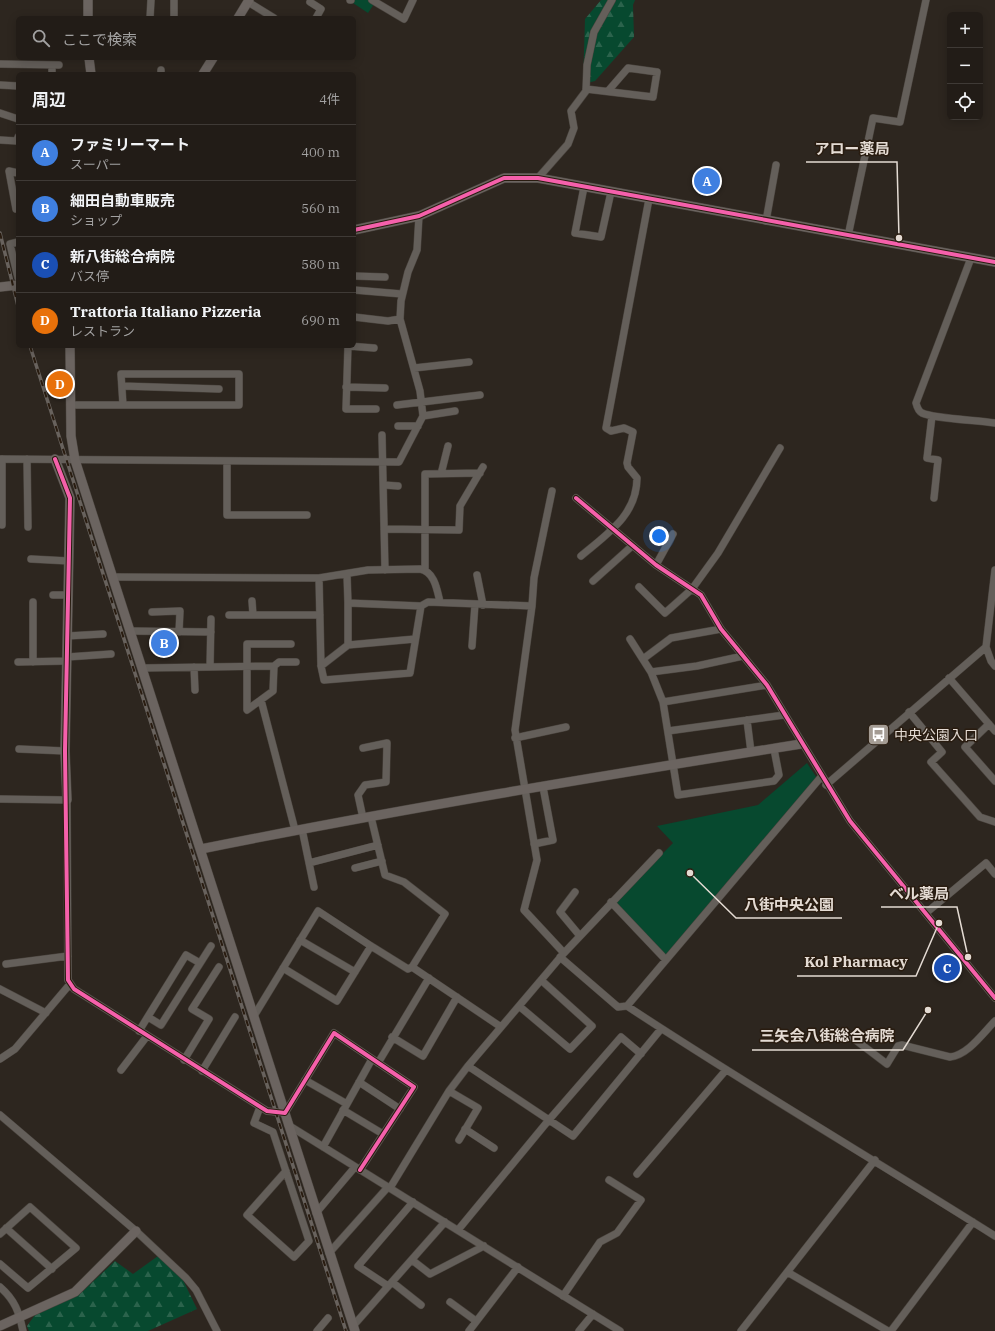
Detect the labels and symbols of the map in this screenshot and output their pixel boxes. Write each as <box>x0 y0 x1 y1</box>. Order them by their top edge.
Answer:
callout: アロー薬局 <box>806 135 897 162</box>
text: アロー薬局 <box>814 139 890 158</box>
pin: A <box>694 166 720 196</box>
pin: D <box>47 369 73 399</box>
your location <box>649 526 669 546</box>
pin: B <box>151 628 177 658</box>
bus stop icon: 中央公園入口 <box>866 722 892 748</box>
place label: 中央公園入口 <box>894 726 978 744</box>
callout: ベル薬局 <box>881 880 957 907</box>
text: ベル薬局 <box>889 884 949 903</box>
callout: 八街中央公園 <box>736 891 842 918</box>
text: 八街中央公園 <box>744 895 834 914</box>
callout: Kol Pharmacy <box>797 949 916 976</box>
text: Kol Pharmacy <box>804 952 908 971</box>
pin: C <box>934 953 960 983</box>
callout: 三矢会八街総合病院 <box>752 1023 903 1050</box>
text: 三矢会八街総合病院 <box>759 1026 895 1045</box>

